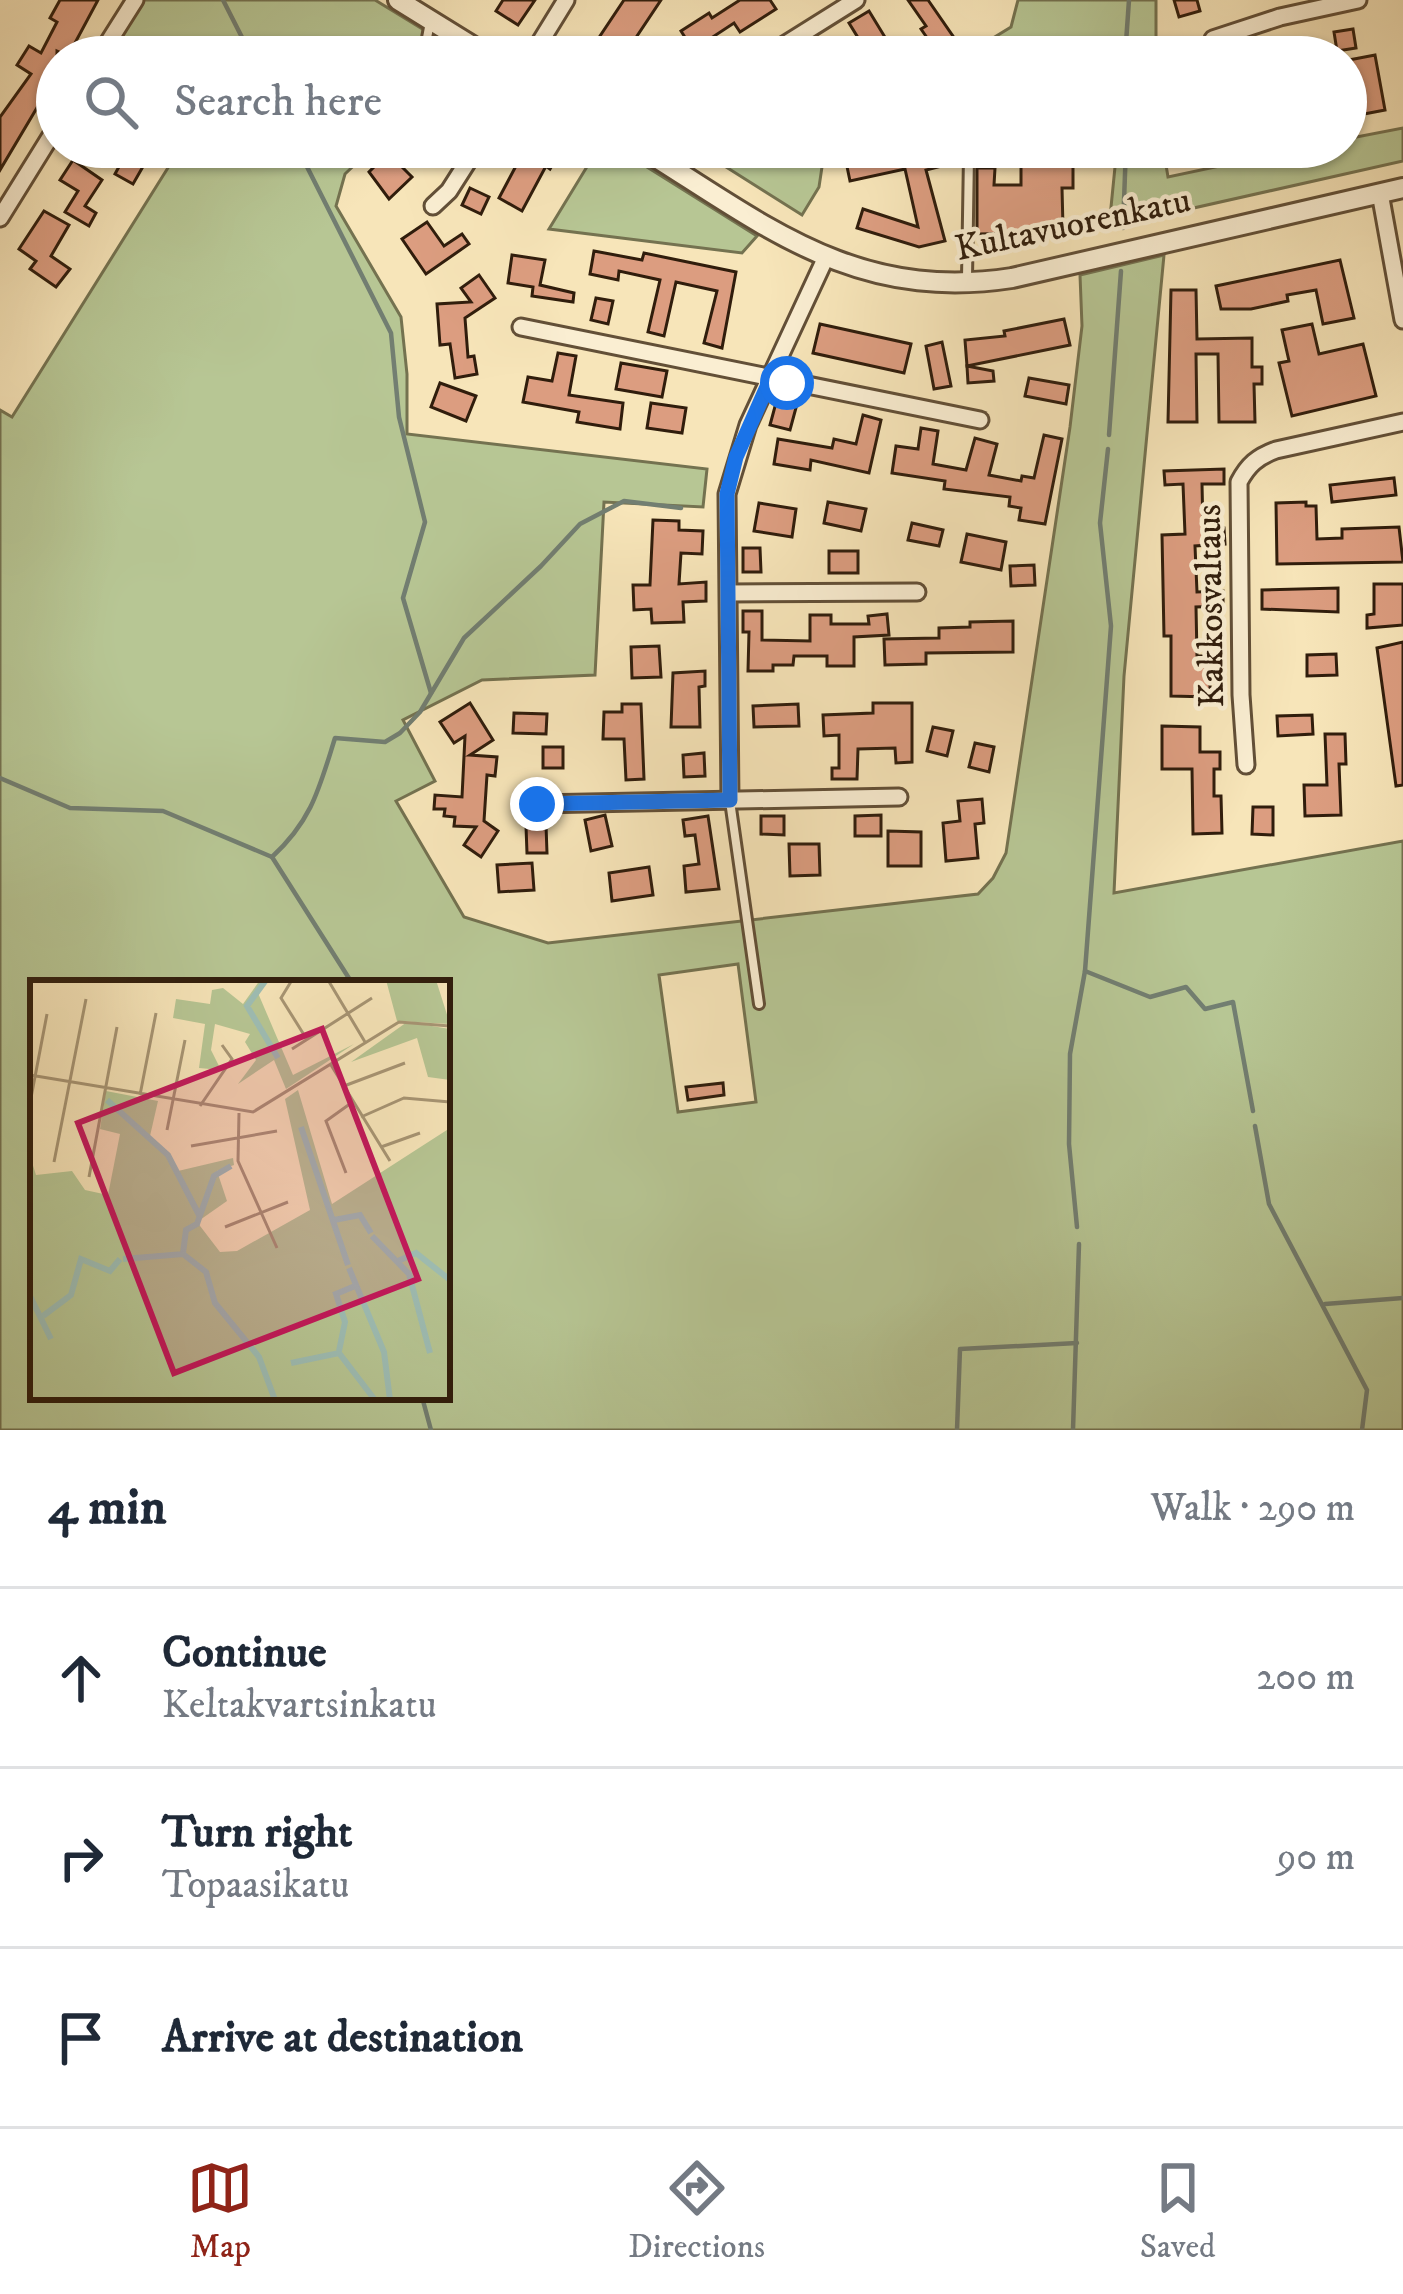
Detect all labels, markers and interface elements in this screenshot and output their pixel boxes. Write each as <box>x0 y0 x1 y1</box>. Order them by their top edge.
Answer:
search box <box>36 36 1367 168</box>
icon: search <box>78 69 144 135</box>
text: Search here <box>174 74 382 130</box>
street label: Kultavuorenkatu <box>951 178 1195 272</box>
route start <box>760 356 814 410</box>
street label: Kakkosvaltaus <box>1187 504 1235 708</box>
route end <box>510 777 564 831</box>
inset map <box>30 980 450 1400</box>
text: 4 min <box>48 1476 166 1540</box>
text: Walk · 290 m <box>1151 1484 1355 1533</box>
text: Continue <box>162 1625 327 1681</box>
icon: ahead <box>48 1645 114 1711</box>
text: 200 m <box>1256 1653 1355 1702</box>
text: Keltakvartsinkatu <box>162 1681 437 1730</box>
text: Turn right <box>162 1805 352 1861</box>
icon: right <box>48 1825 114 1891</box>
text: 90 m <box>1277 1833 1355 1882</box>
text: Topaasikatu <box>162 1861 349 1910</box>
icon: arrive <box>48 2005 114 2071</box>
text: Arrive at destination <box>162 2010 523 2066</box>
tab: Map <box>187 2155 253 2268</box>
tab: Directions <box>628 2155 765 2268</box>
tab: Saved <box>1140 2155 1216 2268</box>

